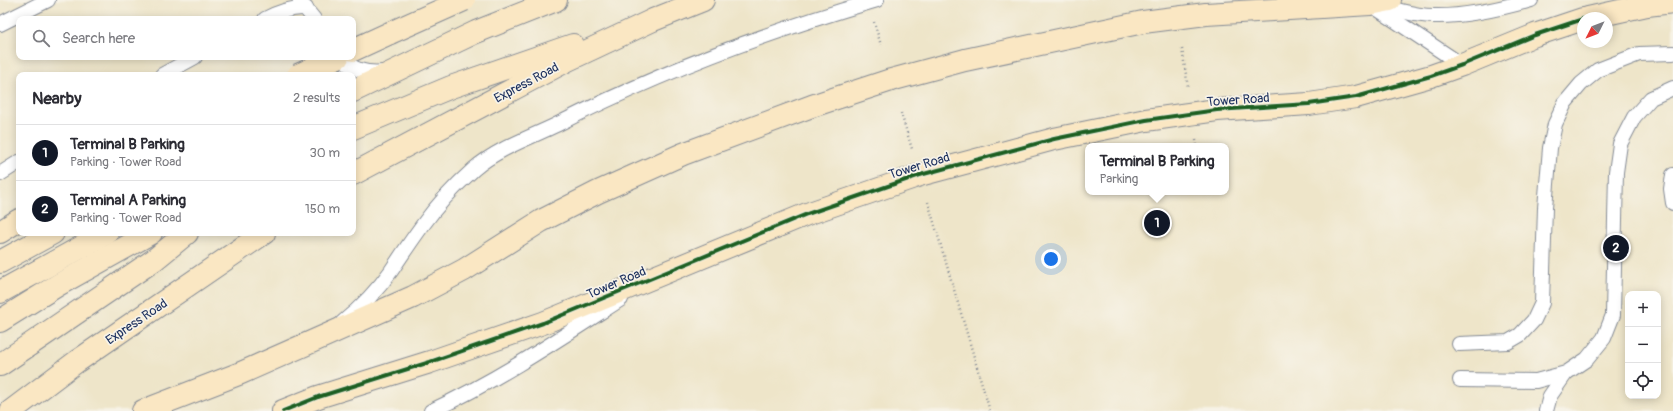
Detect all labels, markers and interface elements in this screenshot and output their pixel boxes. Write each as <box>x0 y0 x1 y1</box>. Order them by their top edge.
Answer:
north arrow <box>1577 12 1613 48</box>
search box <box>16 16 356 60</box>
icon: search <box>30 27 52 49</box>
text: Search here <box>62 29 135 48</box>
street label: Express Road <box>491 59 562 107</box>
text: Nearby <box>32 88 81 109</box>
text: 2 results <box>293 90 340 106</box>
street label: Tower Road <box>1206 90 1270 110</box>
text: Terminal B Parking <box>70 135 185 154</box>
popup <box>1085 143 1229 195</box>
text: 1 <box>42 145 48 161</box>
text: 30 m <box>310 145 340 161</box>
street label: Tower Road <box>887 149 952 183</box>
text: Terminal B Parking <box>1100 152 1214 171</box>
text: Parking · Tower Road <box>70 154 182 170</box>
text: Parking <box>1100 171 1138 187</box>
text: Terminal A Parking <box>70 191 186 210</box>
text: 2 <box>41 201 49 217</box>
text: 150 m <box>305 201 340 217</box>
pin: 1 <box>1144 208 1170 238</box>
text: Parking · Tower Road <box>70 210 182 226</box>
pin: 2 <box>1603 233 1629 263</box>
your location <box>1041 249 1061 269</box>
street label: Tower Road <box>584 263 649 303</box>
map controls <box>1625 291 1661 399</box>
button: + <box>1625 291 1661 327</box>
street label: Express Road <box>103 295 170 348</box>
button: − <box>1625 327 1661 363</box>
button: locate <box>1625 363 1661 399</box>

